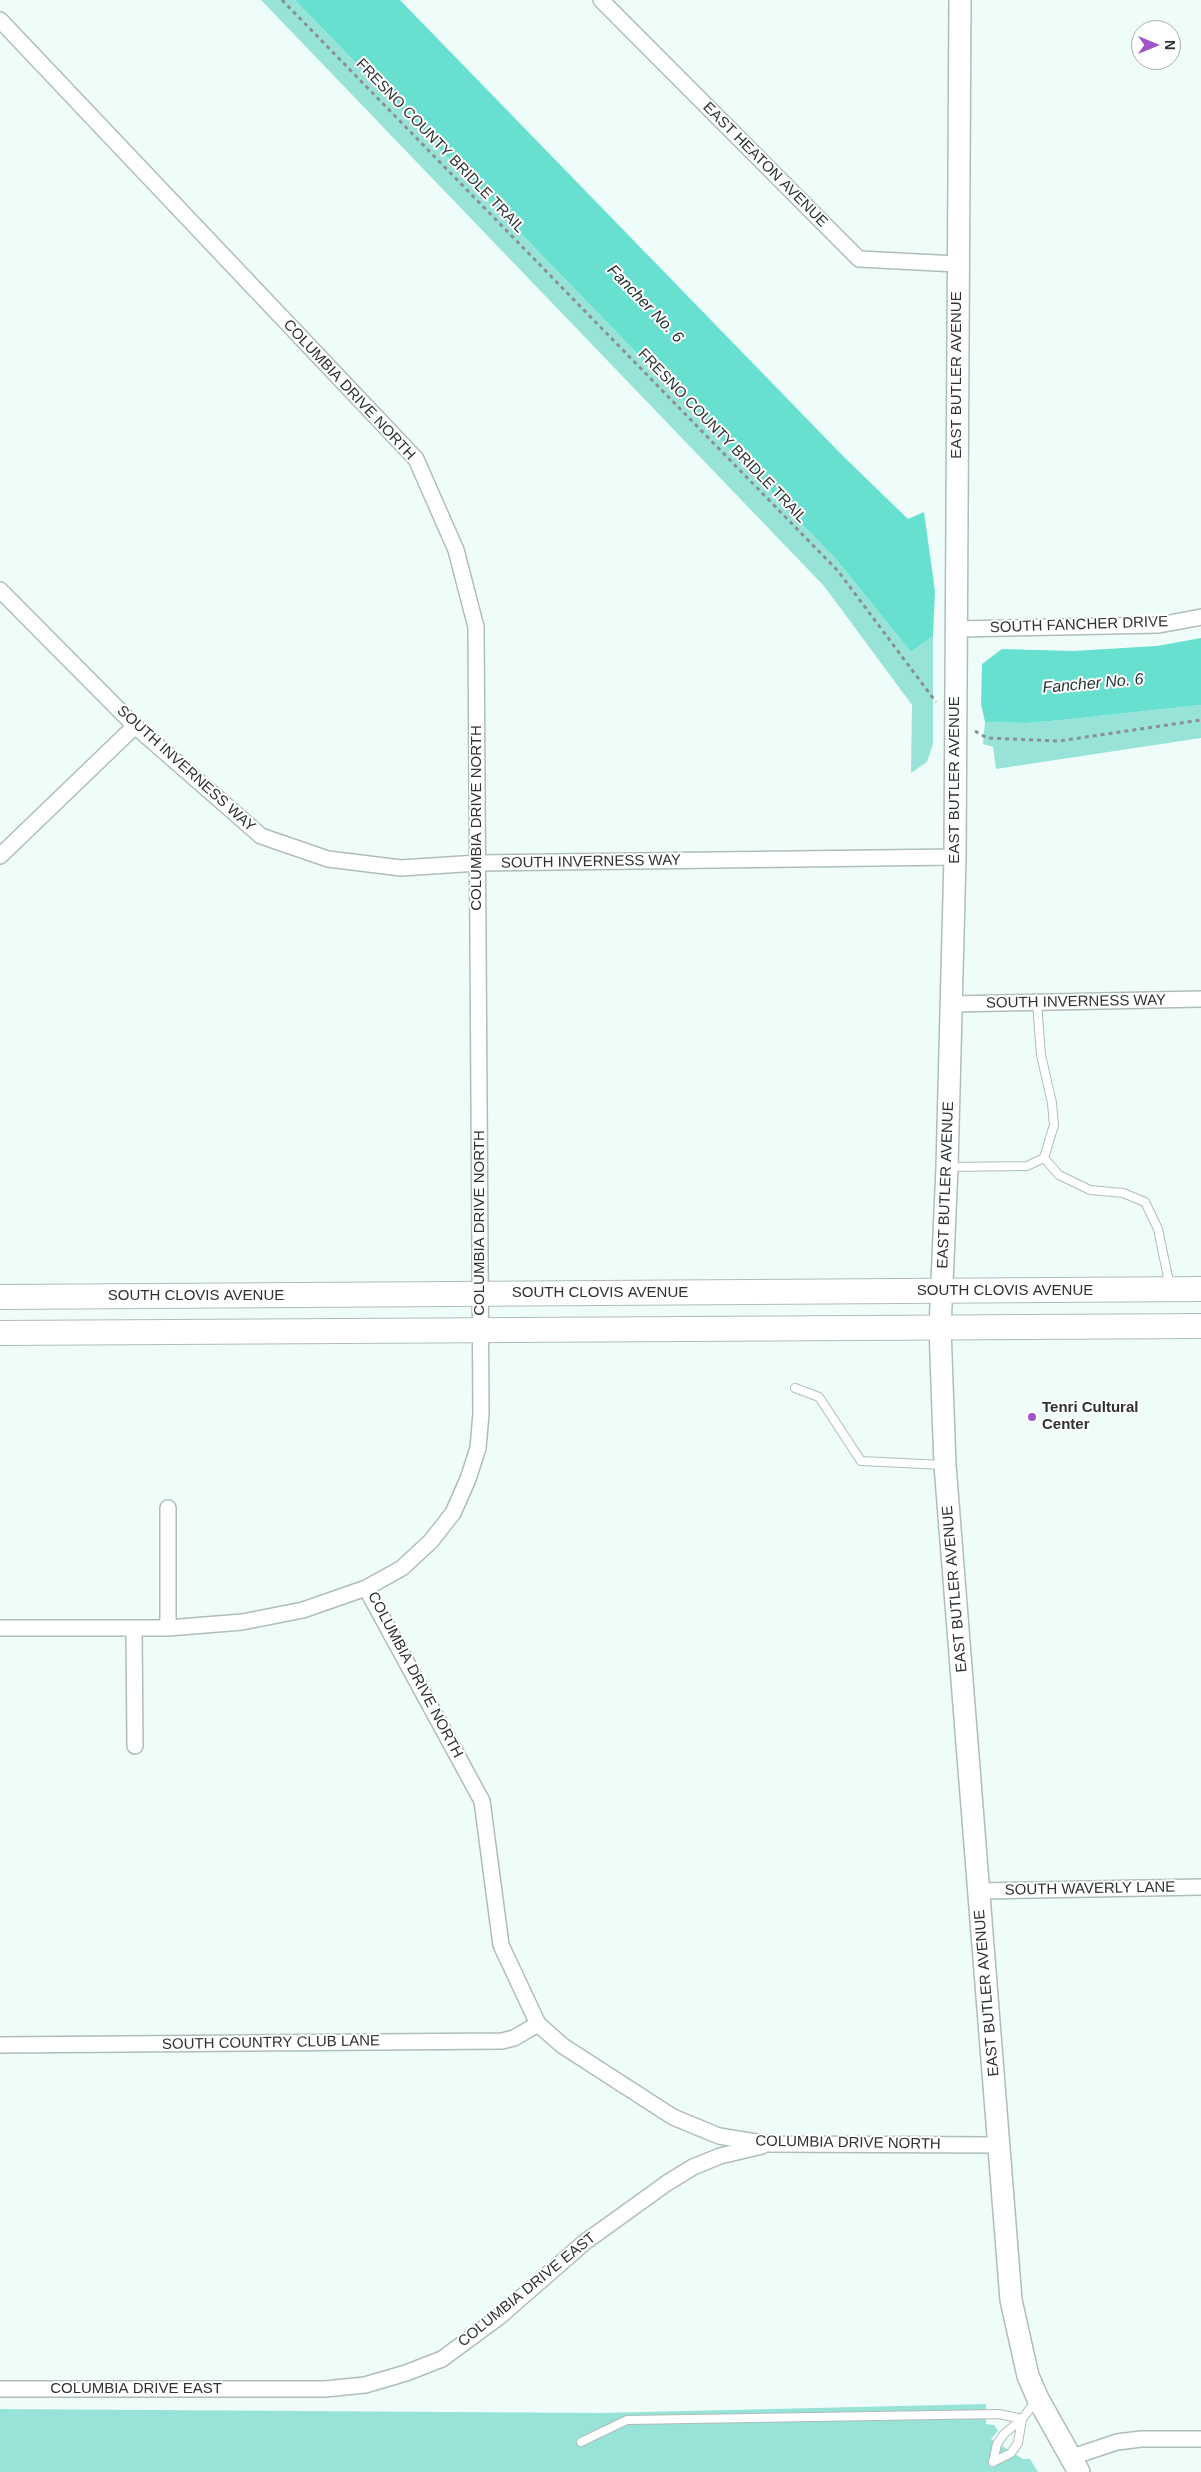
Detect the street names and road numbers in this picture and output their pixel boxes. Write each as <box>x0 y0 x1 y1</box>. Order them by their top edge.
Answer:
street label: FRESNO COUNTY BRIDLE TRAIL <box>352 55 528 237</box>
street label: EAST HEATON AVENUE <box>699 99 831 231</box>
street label: EAST BUTLER AVENUE <box>948 291 966 459</box>
street label: COLUMBIA DRIVE NORTH <box>279 316 419 464</box>
street label: FRESNO COUNTY BRIDLE TRAIL <box>634 345 810 527</box>
street label: SOUTH FANCHER DRIVE <box>990 613 1168 637</box>
street label: EAST BUTLER AVENUE <box>946 696 964 864</box>
street label: SOUTH INVERNESS WAY <box>113 702 259 836</box>
street label: COLUMBIA DRIVE NORTH <box>468 725 486 911</box>
street label: SOUTH INVERNESS WAY <box>501 851 681 873</box>
street label: SOUTH INVERNESS WAY <box>986 991 1166 1013</box>
street label: EAST BUTLER AVENUE <box>934 1101 958 1269</box>
street label: COLUMBIA DRIVE NORTH <box>471 1130 489 1316</box>
street label: SOUTH CLOVIS AVENUE <box>917 1282 1093 1300</box>
street label: SOUTH CLOVIS AVENUE <box>512 1284 688 1302</box>
street label: SOUTH CLOVIS AVENUE <box>108 1287 284 1305</box>
street label: EAST BUTLER AVENUE <box>939 1505 971 1673</box>
street label: COLUMBIA DRIVE NORTH <box>363 1589 467 1761</box>
street label: SOUTH WAVERLY LANE <box>1005 1879 1175 1899</box>
street label: EAST BUTLER AVENUE <box>971 1909 1003 2077</box>
street label: SOUTH COUNTRY CLUB LANE <box>162 2032 380 2054</box>
street label: COLUMBIA DRIVE NORTH <box>755 2132 941 2154</box>
street label: COLUMBIA DRIVE EAST <box>455 2229 599 2351</box>
street label: COLUMBIA DRIVE EAST <box>50 2380 222 2398</box>

